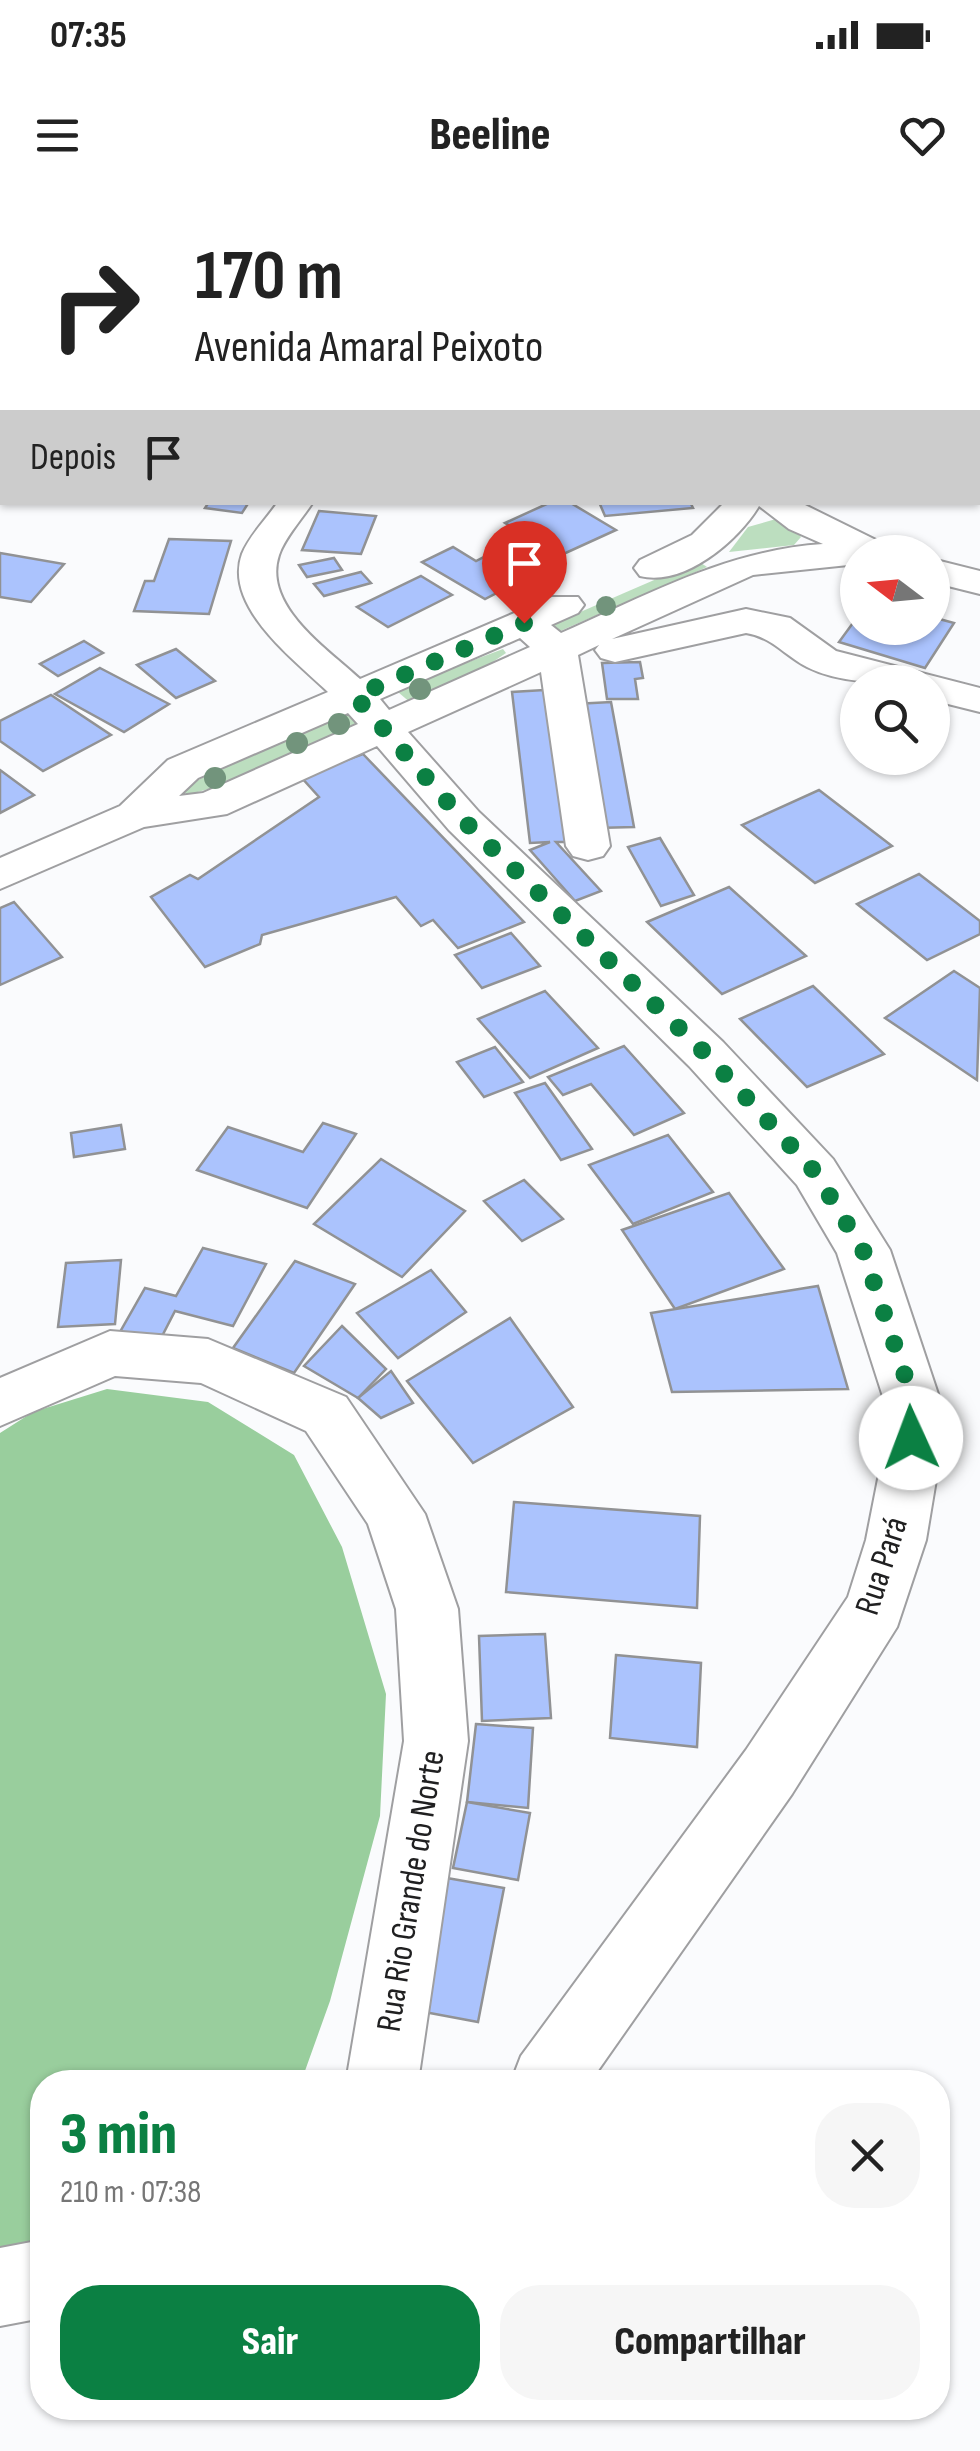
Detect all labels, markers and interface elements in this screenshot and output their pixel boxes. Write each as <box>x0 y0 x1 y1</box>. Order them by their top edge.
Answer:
text: 07:35 <box>50 13 127 58</box>
icon: menu <box>30 108 85 163</box>
text: Beeline <box>429 108 551 163</box>
icon: heart <box>895 108 950 163</box>
text: 170 m <box>195 235 343 319</box>
icon: right <box>30 240 160 370</box>
text: Avenida Amaral Peixoto <box>195 320 543 375</box>
icon: arrive <box>136 430 191 485</box>
text: Depois <box>30 435 116 480</box>
pin <box>482 521 567 624</box>
north arrow <box>840 535 950 645</box>
map controls <box>840 535 950 775</box>
icon: arrive <box>497 536 552 591</box>
button: search <box>840 665 950 775</box>
position arrow <box>859 1386 963 1490</box>
street label: Rua Pará <box>846 1512 918 1620</box>
street label: Rua Rio Grande do Norte <box>368 1747 454 2035</box>
text: 3 min <box>60 2099 177 2171</box>
button: close <box>815 2103 920 2208</box>
text: 210 m · 07:38 <box>60 2173 201 2212</box>
button: Sair <box>60 2285 480 2400</box>
button: Compartilhar <box>500 2285 920 2400</box>

